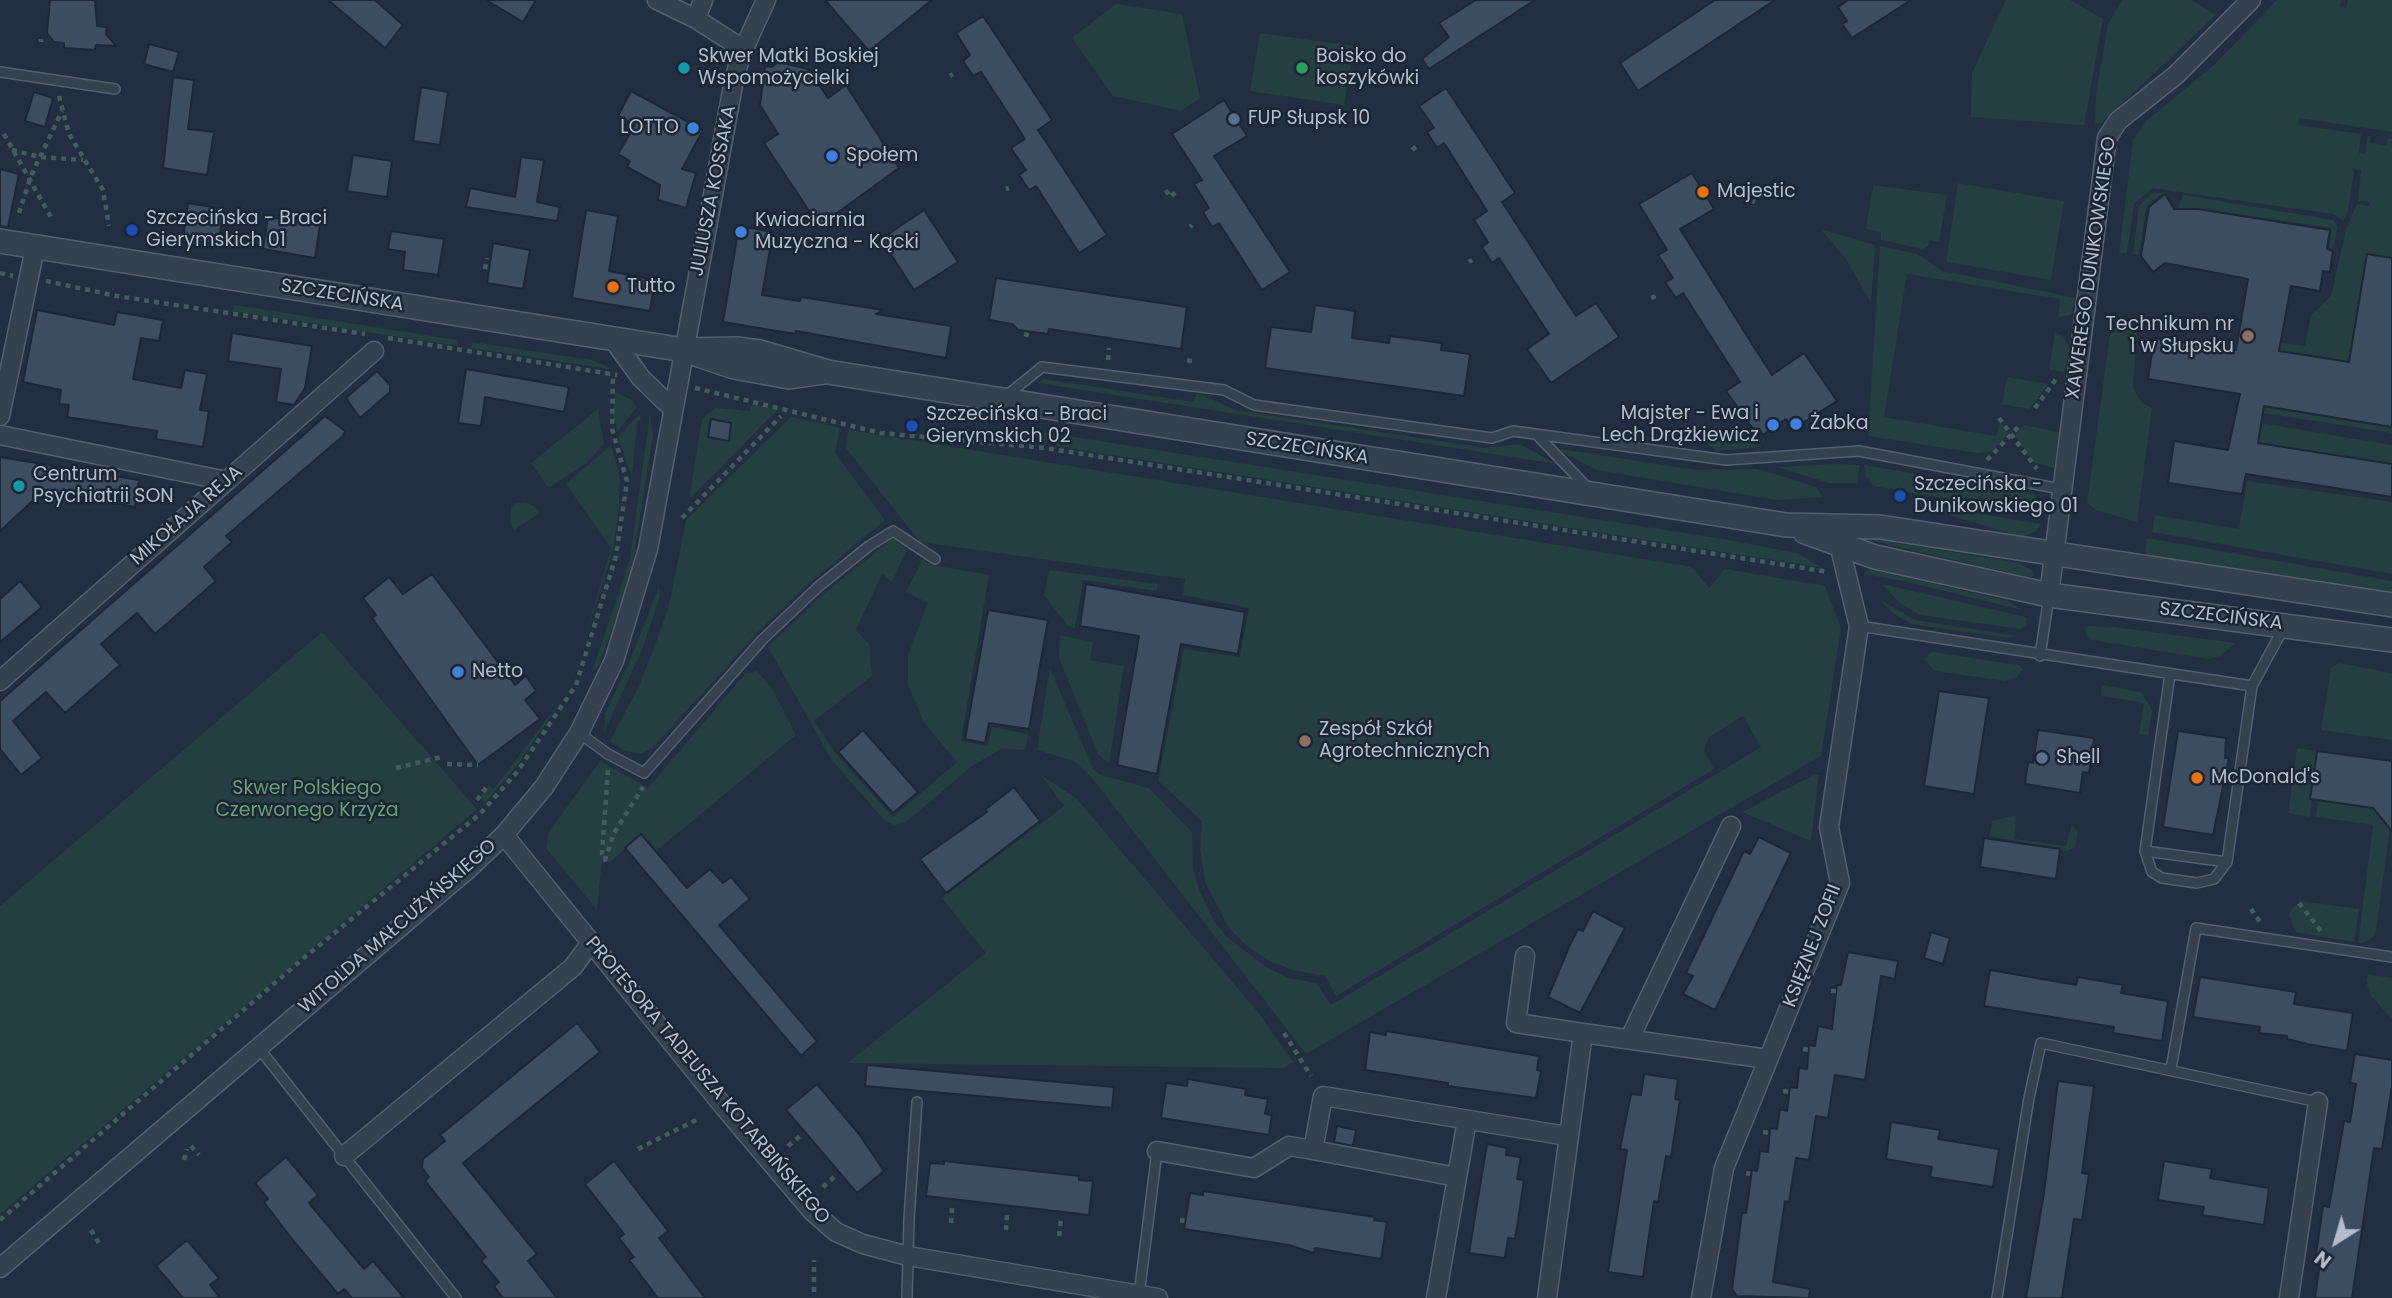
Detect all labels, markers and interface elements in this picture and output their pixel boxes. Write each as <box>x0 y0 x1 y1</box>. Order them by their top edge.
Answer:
place label: Skwer Matki Boskiej Wspomożycielki <box>698 46 879 90</box>
place label: Boisko do koszykówki <box>1316 46 1419 90</box>
marker: Skwer Matki Boskiej Wspomożycielki <box>676 60 692 76</box>
marker: Boisko do koszykówki <box>1294 60 1310 76</box>
street label: JULIUSZA KOSSAKA <box>686 104 742 278</box>
place label: FUP Słupsk 10 <box>1248 108 1370 130</box>
marker: FUP Słupsk 10 <box>1226 111 1242 127</box>
place label: LOTTO <box>620 117 679 139</box>
marker: LOTTO <box>685 120 701 136</box>
street label: XAWEREGO DUNIKOWSKIEGO <box>2062 135 2122 401</box>
place label: Społem <box>846 145 918 167</box>
marker: Społem <box>824 148 840 164</box>
place label: Majestic <box>1717 181 1796 203</box>
marker: Majestic <box>1695 184 1711 200</box>
place label: Szczecińska - Braci Gierymskich 01 <box>146 208 327 252</box>
place label: Kwiaciarnia Muzyczna - Kącki <box>755 210 919 254</box>
marker: Szczecińska - Braci Gierymskich 01 <box>124 222 140 238</box>
marker: Kwiaciarnia Muzyczna - Kącki <box>733 224 749 240</box>
street label: SZCZECIŃSKA <box>279 275 405 317</box>
place label: Tutto <box>627 276 675 298</box>
marker: Tutto <box>605 279 621 295</box>
place label: Technikum nr 1 w Słupsku <box>2106 314 2234 358</box>
marker: Technikum nr 1 w Słupsku <box>2240 328 2256 344</box>
place label: Majster - Ewa i Lech Drążkiewicz <box>1602 403 1759 447</box>
place label: Szczecińska - Braci Gierymskich 02 <box>926 404 1107 448</box>
place label: Żabka <box>1810 413 1869 435</box>
marker: Żabka <box>1788 416 1804 432</box>
marker: Majster - Ewa i Lech Drążkiewicz <box>1765 417 1781 433</box>
marker: Szczecińska - Braci Gierymskich 02 <box>904 418 920 434</box>
street label: SZCZECIŃSKA <box>1244 428 1370 470</box>
street label: MIKOŁAJA REJA <box>126 461 248 571</box>
place label: Centrum Psychiatrii SON <box>33 464 174 508</box>
place label: Szczecińska - Dunikowskiego 01 <box>1914 474 2078 518</box>
marker: Centrum Psychiatrii SON <box>11 478 27 494</box>
marker: Szczecińska - Dunikowskiego 01 <box>1892 488 1908 504</box>
street label: SZCZECIŃSKA <box>2158 598 2284 636</box>
place label: Netto <box>472 661 523 683</box>
marker: Netto <box>450 664 466 680</box>
place label: Zespół Szkół Agrotechnicznych <box>1319 719 1490 763</box>
marker: Zespół Szkół Agrotechnicznych <box>1297 733 1313 749</box>
place label: Shell <box>2056 747 2100 769</box>
marker: Shell <box>2034 750 2050 766</box>
place label: McDonald's <box>2211 767 2320 789</box>
marker: McDonald's <box>2189 770 2205 786</box>
park label: Skwer Polskiego Czerwonego Krzyża <box>215 778 399 822</box>
street label: WITOLDA MAŁCUŻYŃSKIEGO <box>295 835 501 1019</box>
street label: KSIĘŻNEJ ZOFII <box>1779 881 1847 1011</box>
street label: PROFESORA TADEUSZA KOTARBIŃSKIEGO <box>580 933 834 1229</box>
north arrow <box>2301 1207 2371 1277</box>
text: N <box>2309 1244 2337 1274</box>

